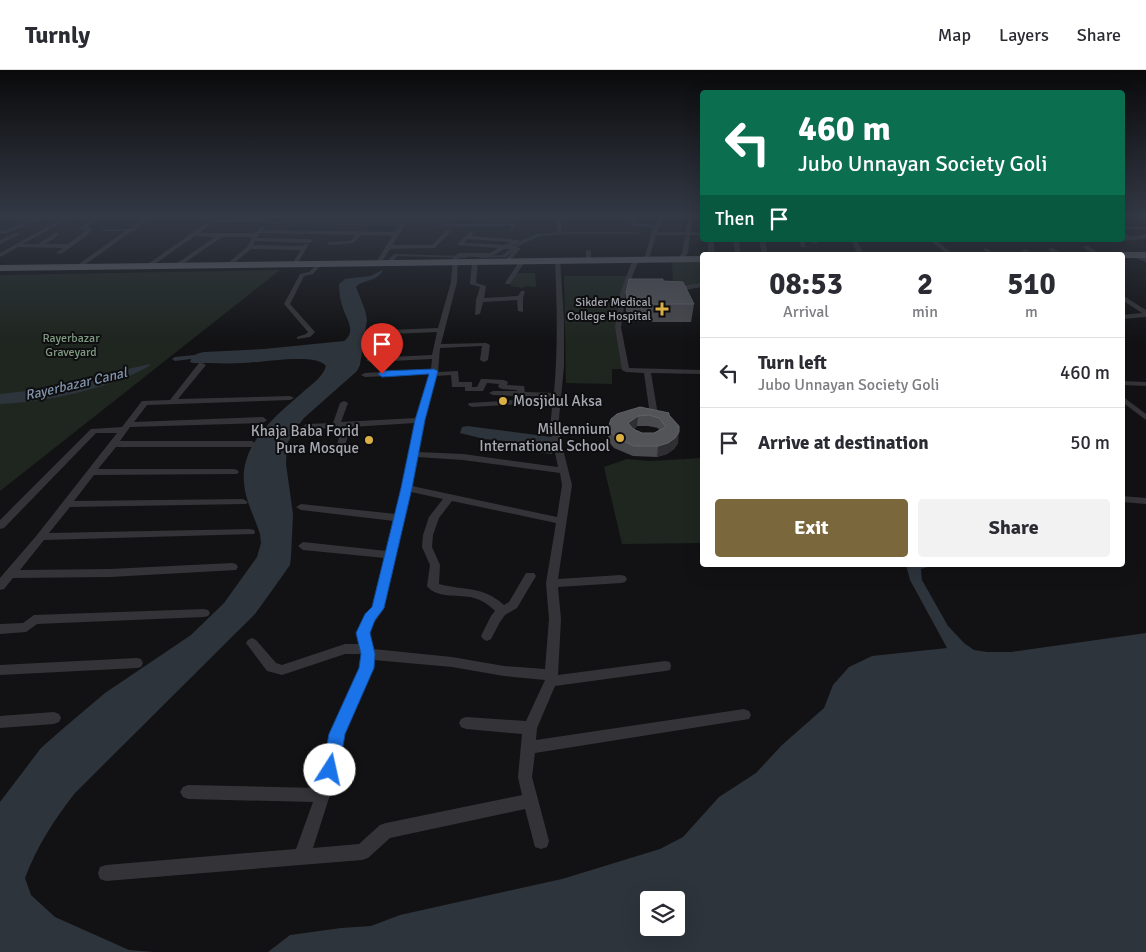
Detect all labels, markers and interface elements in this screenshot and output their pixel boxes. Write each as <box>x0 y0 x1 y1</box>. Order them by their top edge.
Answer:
text: Turnly <box>25 20 90 50</box>
text: Map <box>938 24 971 46</box>
text: Layers <box>999 24 1049 46</box>
text: Share <box>1077 24 1121 46</box>
text: 460 m <box>798 107 891 150</box>
icon: left <box>715 110 780 175</box>
text: Jubo Unnayan Society Goli <box>798 150 1047 177</box>
icon: arrive <box>765 205 793 233</box>
text: Then <box>715 207 755 231</box>
text: 08:53 <box>769 266 843 303</box>
text: 2 <box>917 266 933 303</box>
text: 510 <box>1007 266 1056 303</box>
place label: Sikder Medical College Hospital <box>567 295 651 324</box>
marker: Sikder Medical College Hospital <box>655 302 669 316</box>
text: Arrival <box>783 302 829 322</box>
text: min <box>912 302 938 322</box>
text: m <box>1025 302 1038 322</box>
pin <box>361 323 403 374</box>
icon: arrive <box>368 330 396 358</box>
park label: Rayerbazar Graveyard <box>42 331 100 360</box>
text: Turn left <box>758 351 827 375</box>
icon: left <box>715 359 743 387</box>
text: 460 m <box>1060 361 1110 385</box>
water label: Rayerbazar Canal <box>23 364 130 404</box>
text: Jubo Unnayan Society Goli <box>758 375 939 395</box>
place label: Mosjidul Aksa <box>513 392 602 410</box>
marker: Mosjidul Aksa <box>497 395 509 407</box>
place label: Millennium International School <box>479 420 610 455</box>
place label: Khaja Baba Forid Pura Mosque <box>251 422 359 457</box>
icon: arrive <box>715 429 743 457</box>
text: Arrive at destination <box>758 431 929 455</box>
text: 50 m <box>1070 431 1110 455</box>
marker: Millennium International School <box>614 432 626 444</box>
marker: Khaja Baba Forid Pura Mosque <box>363 434 375 446</box>
button: Exit <box>715 499 908 557</box>
button: Share <box>918 499 1110 557</box>
position arrow <box>303 743 355 795</box>
map controls <box>640 891 685 936</box>
button: layers <box>640 891 685 936</box>

